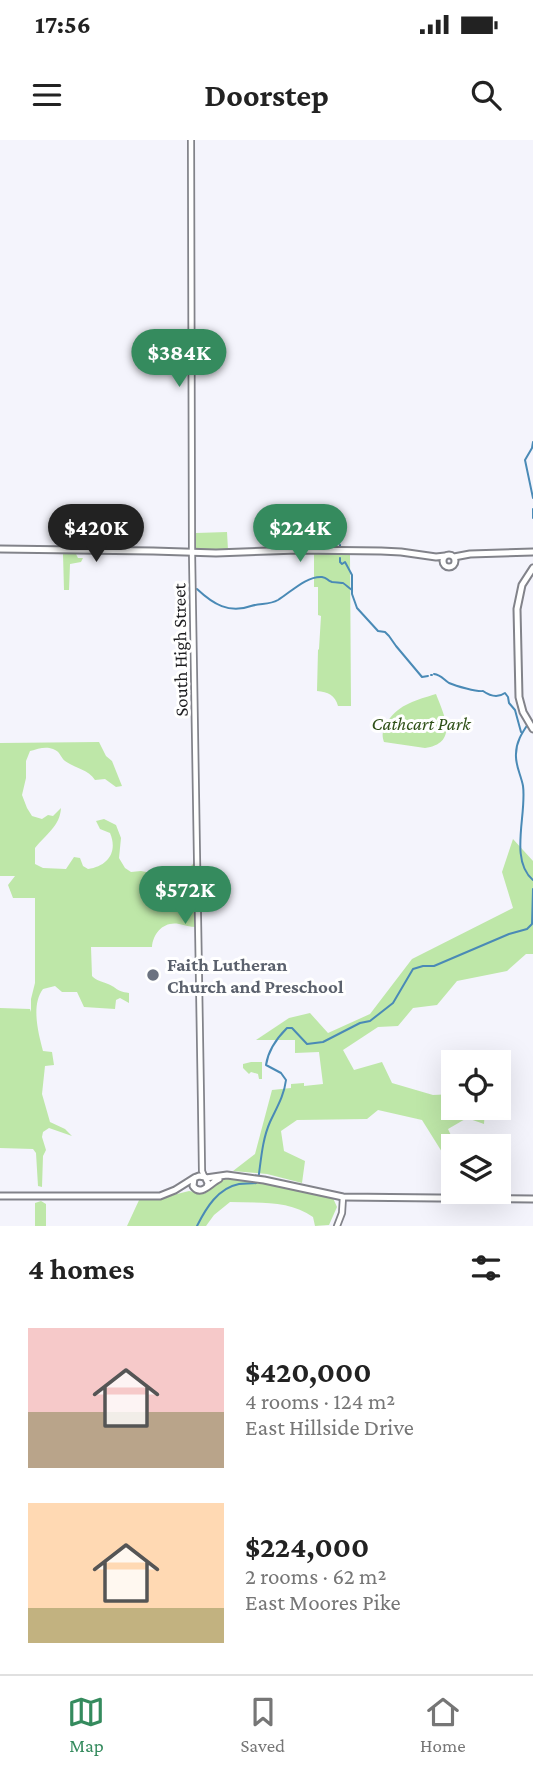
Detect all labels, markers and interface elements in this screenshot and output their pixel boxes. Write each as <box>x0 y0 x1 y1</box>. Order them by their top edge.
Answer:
text: 17:56 <box>35 10 91 39</box>
icon: menu <box>28 76 66 114</box>
icon: search <box>467 76 505 114</box>
text: Doorstep <box>204 77 329 113</box>
pin: $384K <box>130 330 228 389</box>
text: $384K <box>147 339 211 365</box>
pin: $420K <box>47 504 145 564</box>
pin: $224K <box>251 504 349 564</box>
text: $420K <box>64 514 128 540</box>
text: $224K <box>269 514 331 540</box>
street label: South High Street <box>168 582 192 717</box>
park label: Cathcart Park <box>371 713 471 734</box>
pin: $572K <box>136 866 234 926</box>
text: $572K <box>155 876 215 902</box>
place label: Faith Lutheran Church and Preschool <box>167 954 344 997</box>
marker: Faith Lutheran Church and Preschool <box>145 967 161 983</box>
map controls <box>441 1050 511 1204</box>
button: locate <box>441 1050 511 1120</box>
button: layers <box>441 1134 511 1204</box>
icon: filters <box>467 1249 505 1287</box>
text: 4 homes <box>28 1252 134 1285</box>
text: $420,000 <box>245 1355 372 1388</box>
icon: home <box>84 1356 168 1440</box>
text: 4 rooms · 124 m² <box>245 1388 395 1414</box>
text: East Hillside Drive <box>245 1414 414 1440</box>
text: $224,000 <box>245 1530 369 1563</box>
icon: home <box>84 1531 168 1615</box>
text: 2 rooms · 62 m² <box>245 1563 386 1589</box>
text: East Moores Pike <box>245 1589 401 1615</box>
tab: Map <box>67 1693 105 1756</box>
tab: Saved <box>240 1693 285 1756</box>
tab: Home <box>420 1693 466 1756</box>

